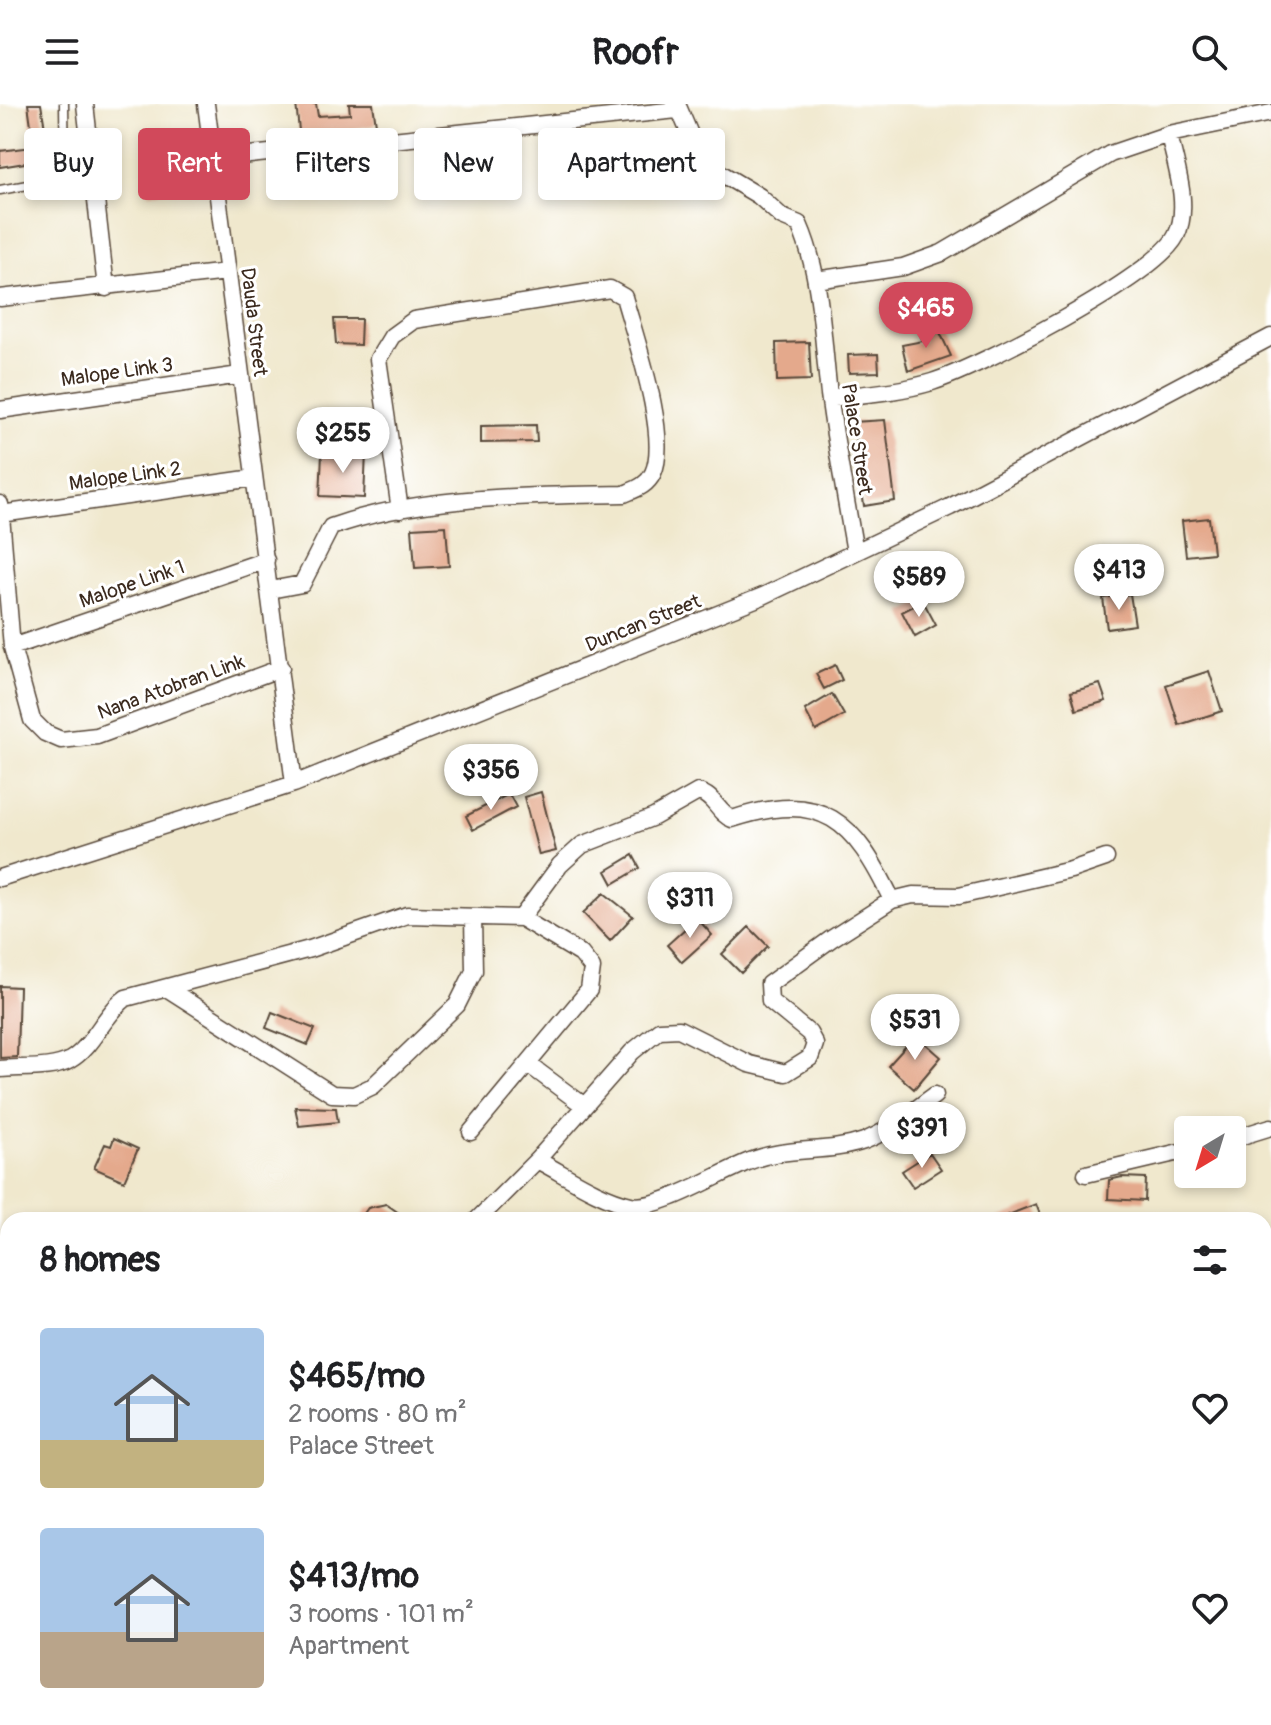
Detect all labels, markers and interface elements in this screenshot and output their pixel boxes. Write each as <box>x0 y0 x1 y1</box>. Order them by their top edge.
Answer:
icon: menu <box>40 30 84 74</box>
text: Roofr <box>592 30 679 75</box>
icon: search <box>1187 30 1231 74</box>
chip: Buy <box>24 128 122 200</box>
chip: Rent <box>138 128 250 200</box>
chip: Filters <box>266 128 398 200</box>
chip: New <box>414 128 522 200</box>
chip: Apartment <box>538 128 725 200</box>
street label: Dauda Street <box>235 266 273 379</box>
pin: $465 <box>879 282 973 350</box>
text: $465 <box>897 292 955 324</box>
street label: Malope Link 3 <box>59 352 175 392</box>
street label: Palace Street <box>836 382 878 497</box>
pin: $255 <box>296 407 390 475</box>
text: $255 <box>315 417 371 449</box>
street label: Malope Link 2 <box>67 456 183 496</box>
pin: $413 <box>1072 544 1166 612</box>
pin: $589 <box>872 551 966 619</box>
street label: Malope Link 1 <box>76 554 188 614</box>
text: $413 <box>1092 554 1146 586</box>
text: $589 <box>892 561 946 593</box>
street label: Duncan Street <box>582 588 705 657</box>
street label: Nana Atobran Link <box>94 649 249 725</box>
pin: $356 <box>444 744 538 812</box>
text: $356 <box>462 754 520 786</box>
pin: $311 <box>643 872 737 940</box>
text: $311 <box>666 882 714 914</box>
pin: $531 <box>868 994 962 1062</box>
text: $531 <box>889 1004 941 1036</box>
pin: $391 <box>875 1102 969 1170</box>
text: $391 <box>896 1112 948 1144</box>
north arrow <box>1174 1116 1246 1188</box>
map controls <box>1174 1116 1246 1188</box>
icon: filters <box>1188 1238 1232 1282</box>
text: 8 homes <box>40 1239 160 1282</box>
text: $465/mo <box>288 1355 425 1398</box>
icon: home <box>104 1360 200 1456</box>
icon: heart <box>1188 1386 1232 1430</box>
text: 2 rooms · 80 m² <box>288 1398 467 1430</box>
text: Palace Street <box>288 1430 434 1462</box>
text: $413/mo <box>288 1555 419 1598</box>
icon: home <box>104 1560 200 1656</box>
icon: heart <box>1188 1586 1232 1630</box>
text: 3 rooms · 101 m² <box>288 1598 474 1630</box>
text: Apartment <box>288 1630 409 1662</box>

